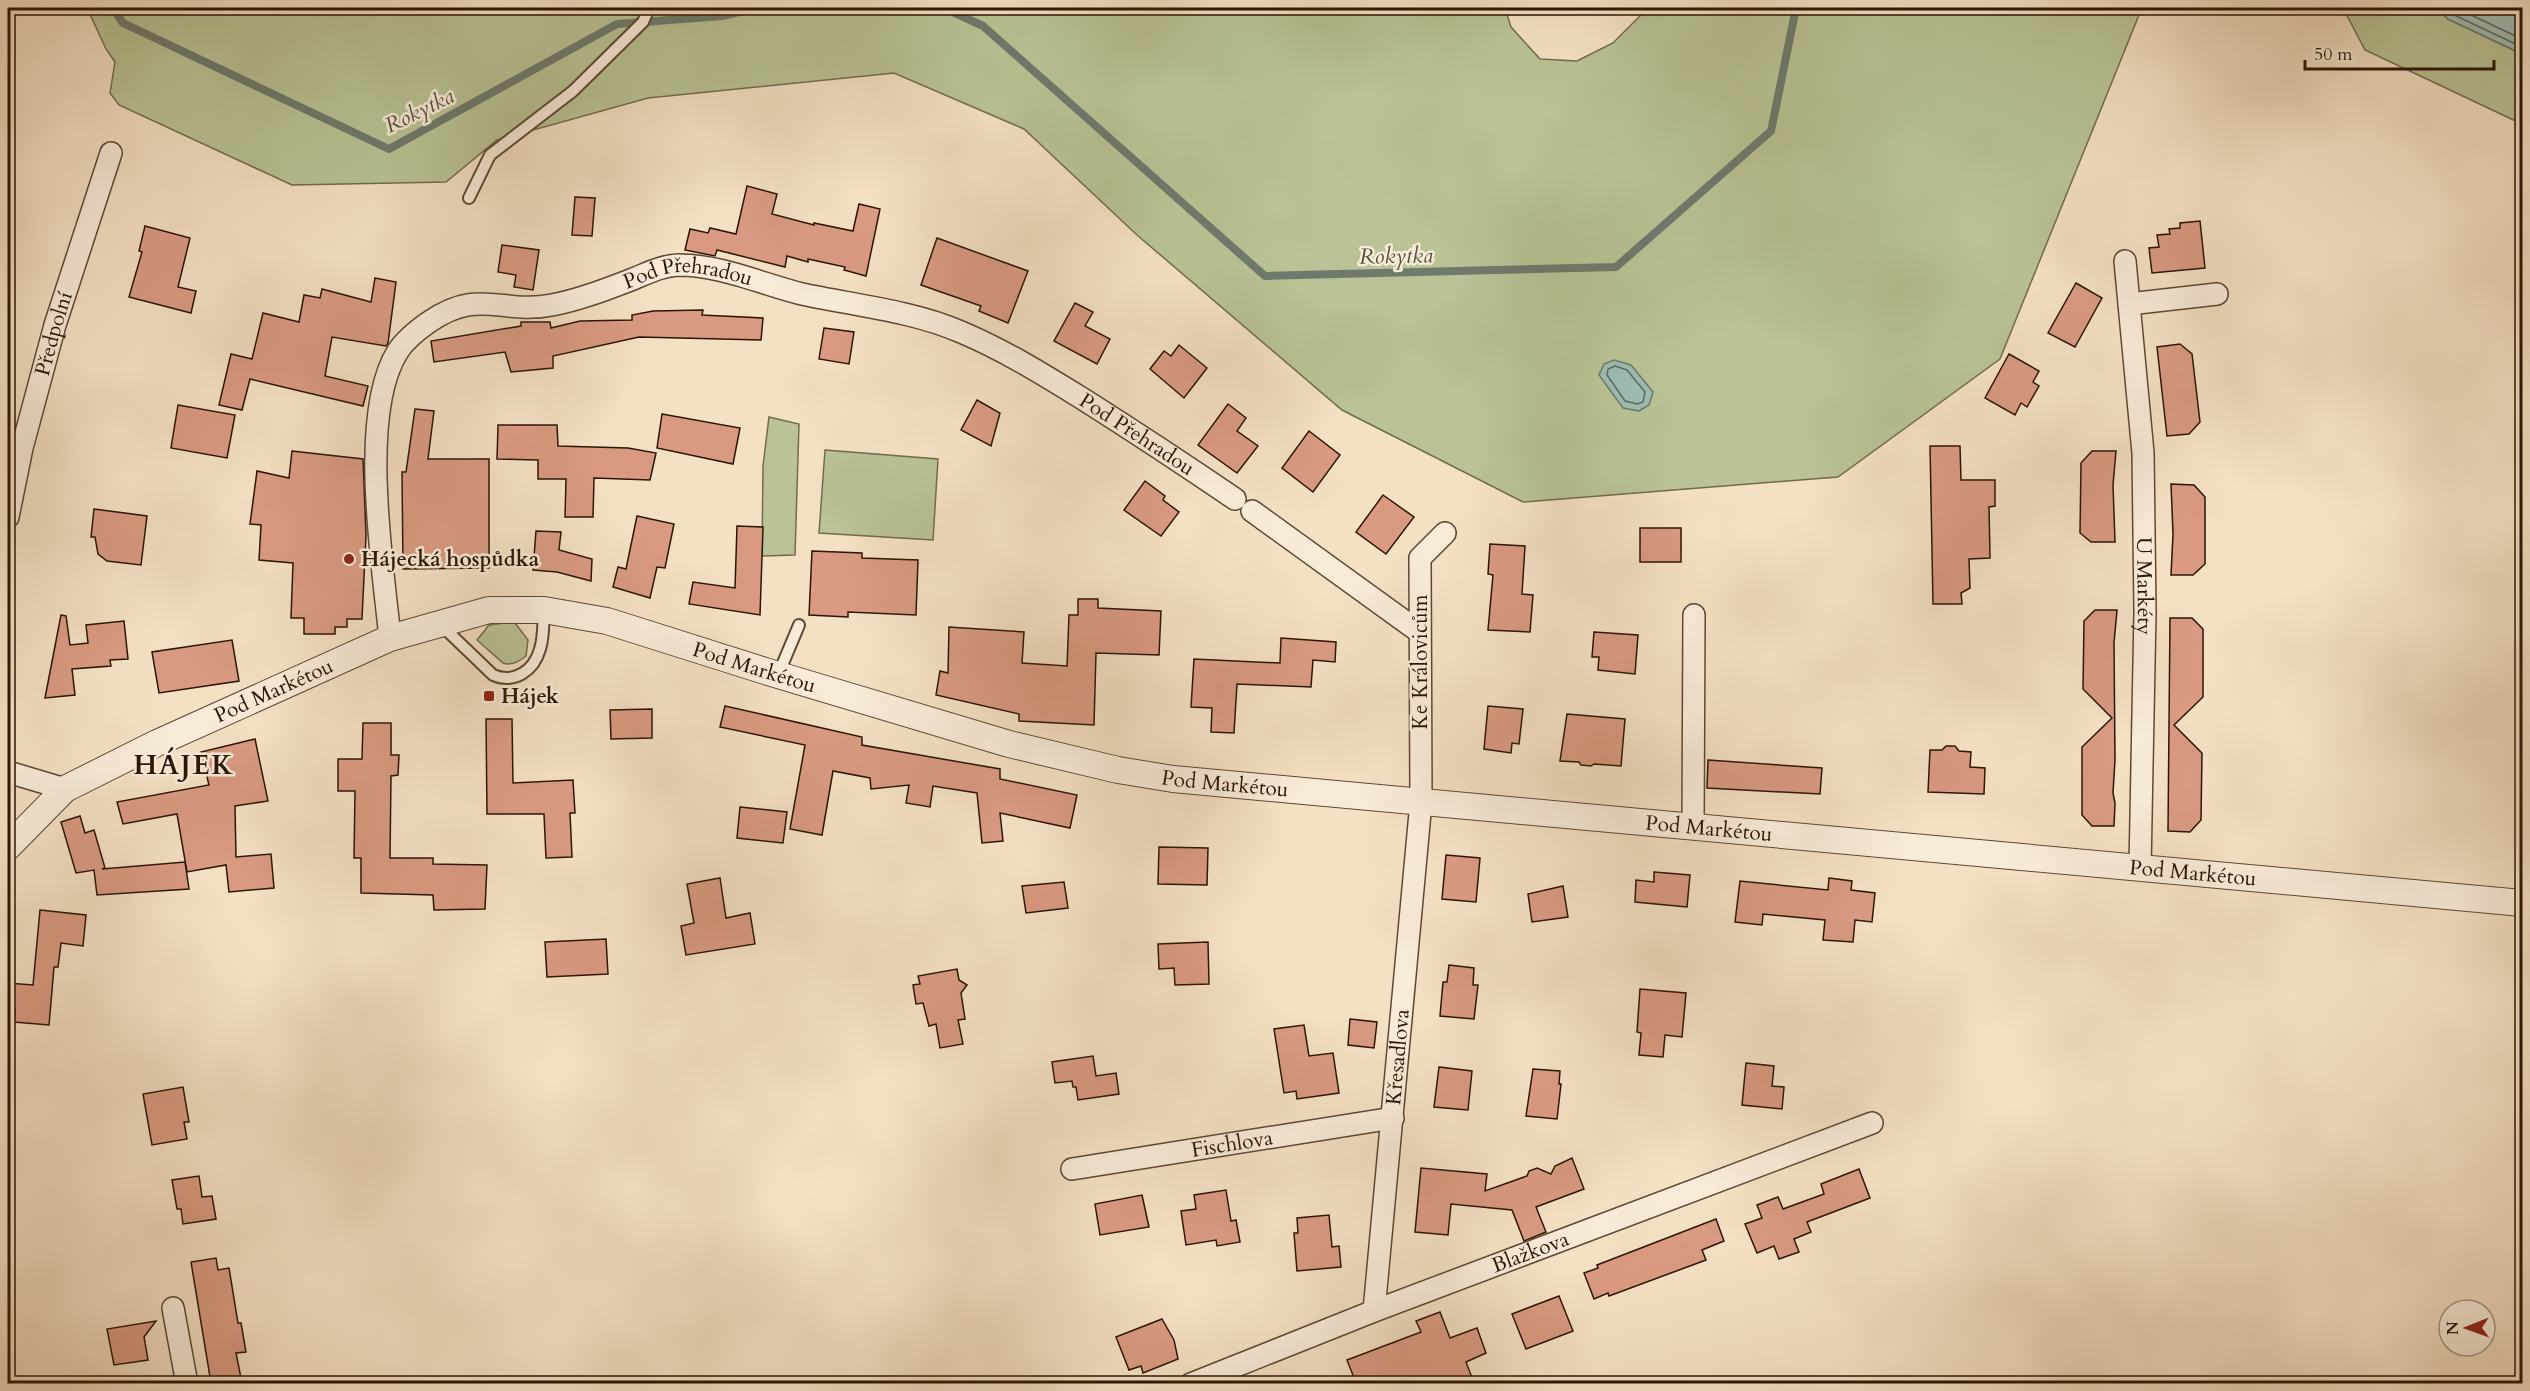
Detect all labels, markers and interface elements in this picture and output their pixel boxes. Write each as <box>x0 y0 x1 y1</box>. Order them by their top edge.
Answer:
scale bar <box>2305 33 2494 71</box>
text: 50 m <box>2314 42 2353 67</box>
water label: Rokytka <box>380 81 459 141</box>
water label: Rokytka <box>1359 240 1433 272</box>
street label: Pod Přehradou <box>619 251 756 296</box>
street label: Předpolní <box>28 288 80 379</box>
street label: Pod Přehradou <box>1073 386 1200 483</box>
street label: U Markéty <box>2129 537 2159 635</box>
place label: Hájecká hospůdka <box>361 545 540 574</box>
marker: Hájecká hospůdka <box>342 552 356 566</box>
street label: Ke Královicům <box>1406 594 1435 730</box>
street label: Pod Markétou <box>689 635 819 700</box>
street label: Pod Markétou <box>210 652 338 730</box>
place label: Hájek <box>501 682 559 711</box>
marker: Hájek <box>482 689 496 703</box>
district label: HÁJEK <box>133 747 235 784</box>
street label: Pod Markétou <box>1159 763 1290 805</box>
street label: Pod Markétou <box>1644 808 1774 849</box>
street label: Pod Markétou <box>2128 853 2258 894</box>
street label: Křesadlova <box>1379 1008 1417 1107</box>
street label: Fischlova <box>1189 1123 1275 1165</box>
street label: Blažkova <box>1488 1225 1573 1280</box>
north arrow <box>2437 1298 2497 1358</box>
text: N <box>2442 1321 2464 1335</box>

